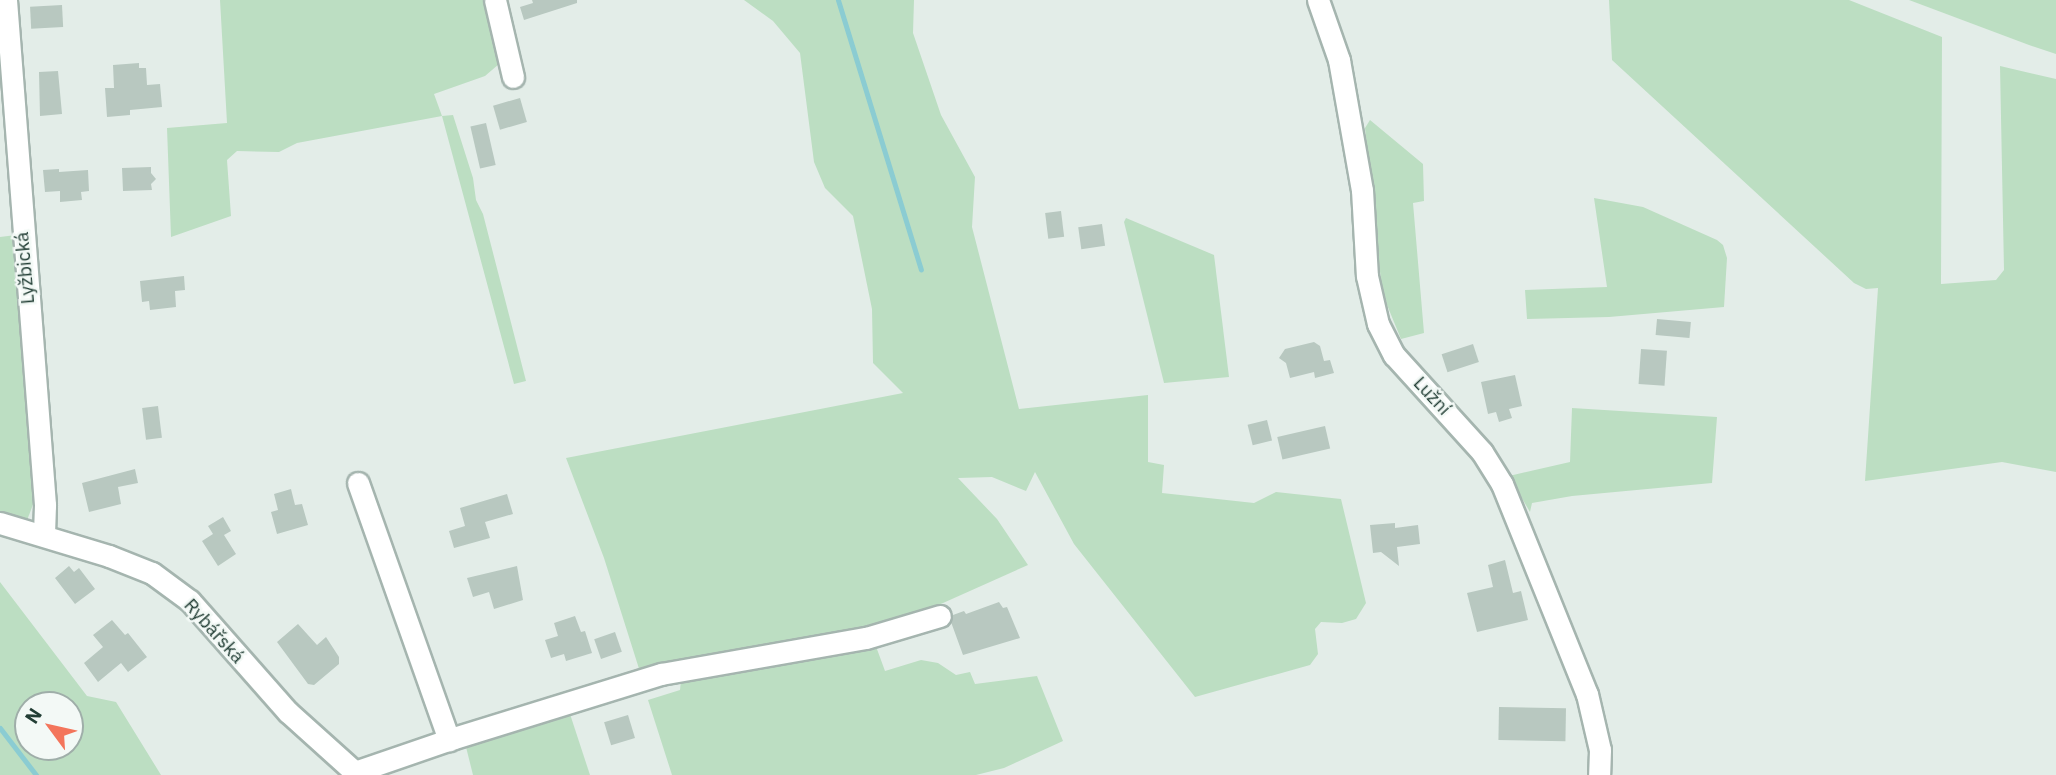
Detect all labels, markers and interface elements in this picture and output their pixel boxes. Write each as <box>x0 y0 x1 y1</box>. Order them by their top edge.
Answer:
street label: Lyžbická <box>10 231 40 305</box>
street label: Lužní <box>1408 372 1456 420</box>
street label: Rybářská <box>179 594 249 668</box>
north arrow <box>14 691 84 761</box>
text: N <box>19 703 47 728</box>

